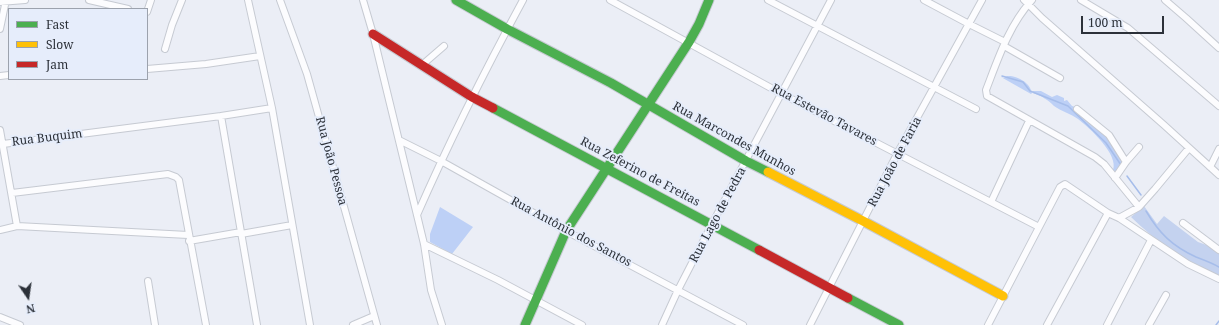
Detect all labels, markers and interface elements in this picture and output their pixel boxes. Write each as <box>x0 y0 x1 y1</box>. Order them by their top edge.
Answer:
legend <box>8 8 148 80</box>
scale bar <box>1083 8 1166 34</box>
text: 100 m <box>1088 14 1123 31</box>
text: Fast <box>46 16 69 33</box>
text: Slow <box>46 36 74 53</box>
text: Jam <box>46 56 68 73</box>
street label: Rua Estevão Tavares <box>769 81 879 149</box>
street label: Rua Marcondes Munhos <box>670 99 798 179</box>
street label: Rua João Pessoa <box>312 115 350 207</box>
street label: Rua João de Faria <box>865 115 925 209</box>
street label: Rua Buquim <box>11 127 83 149</box>
street label: Rua Zeferino de Freitas <box>578 134 702 210</box>
street label: Rua Lago de Pedra <box>687 165 749 265</box>
street label: Rua Antônio dos Santos <box>508 194 634 270</box>
north arrow <box>8 277 48 317</box>
text: N <box>25 301 37 317</box>

